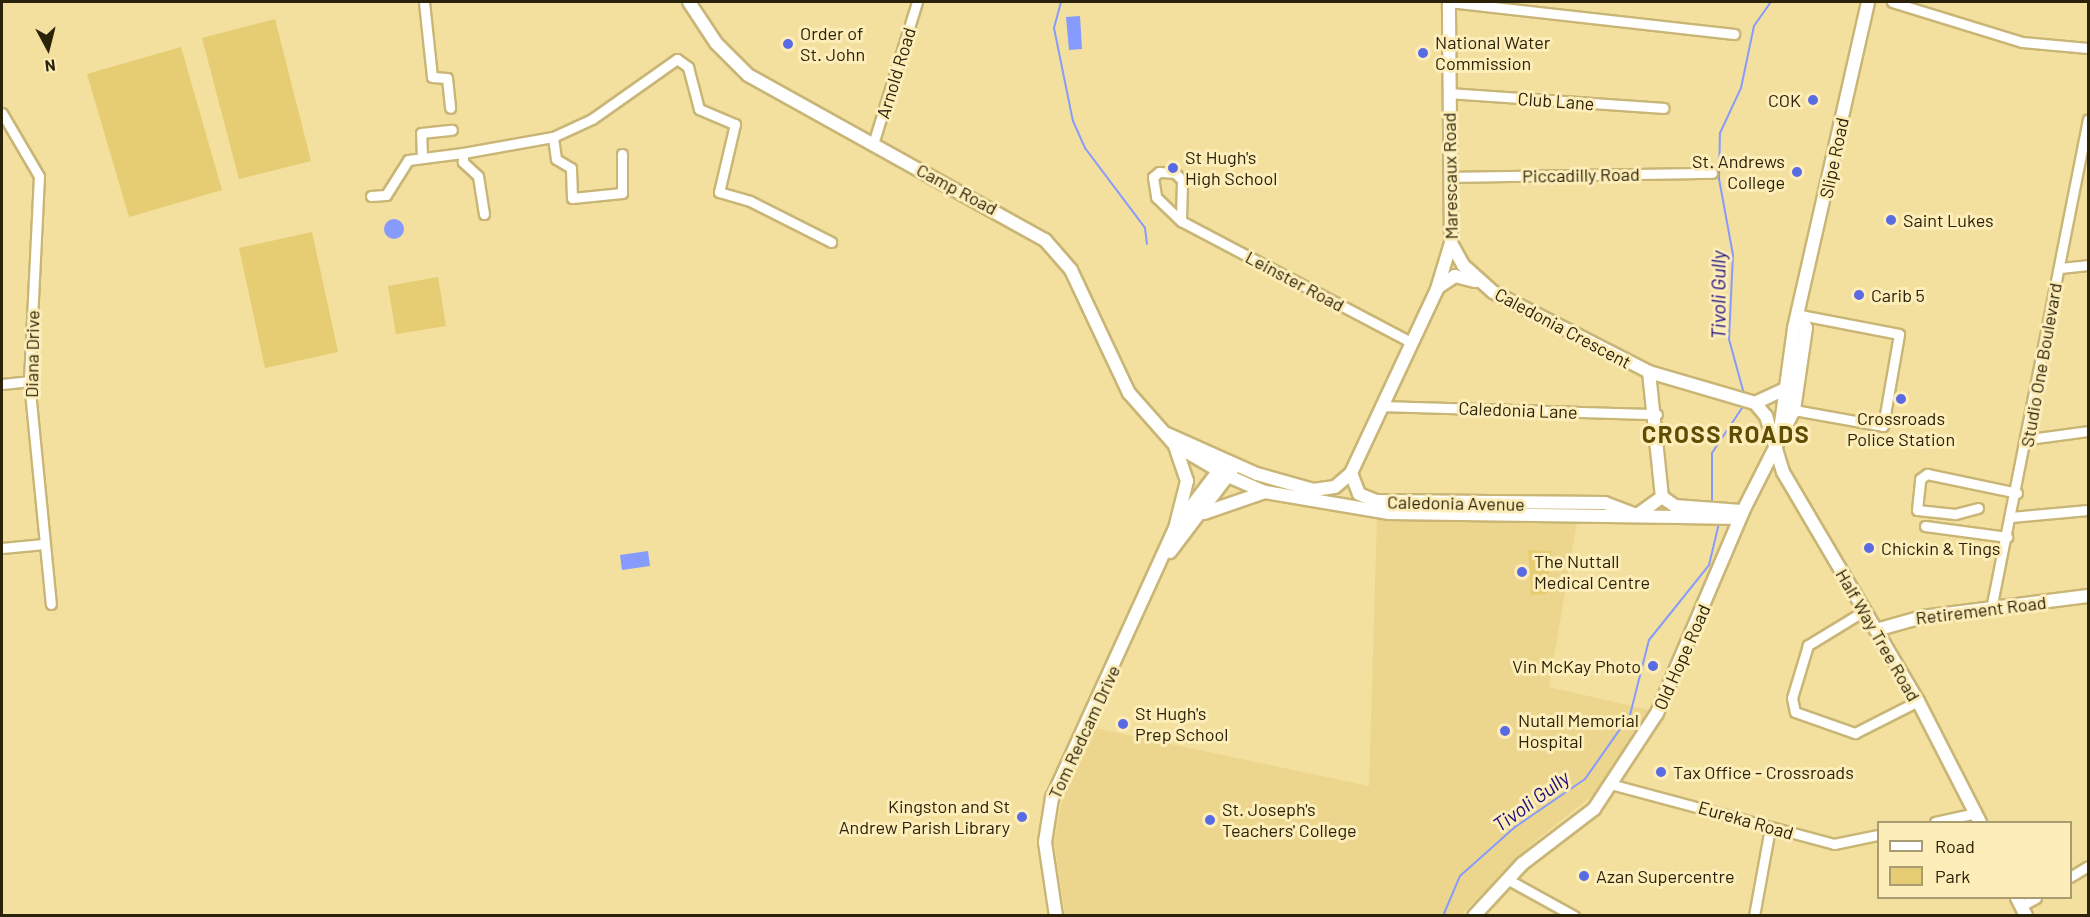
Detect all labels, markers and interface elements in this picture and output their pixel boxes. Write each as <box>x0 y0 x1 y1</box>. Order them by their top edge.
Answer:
north arrow <box>18 18 78 78</box>
place label: Order of St. John <box>800 23 865 66</box>
street label: Arnold Road <box>872 25 920 121</box>
place label: National Water Commission <box>1435 32 1550 74</box>
marker: Order of St. John <box>781 37 795 51</box>
marker: National Water Commission <box>1416 46 1430 60</box>
text: N <box>44 56 57 76</box>
street label: Club Lane <box>1517 88 1595 114</box>
place label: COK <box>1768 89 1801 111</box>
marker: COK <box>1806 93 1820 107</box>
street label: Marescaux Road <box>1438 112 1462 240</box>
street label: Slipe Road <box>1815 116 1853 200</box>
place label: St Hugh's High School <box>1185 147 1278 190</box>
place label: St. Andrews College <box>1692 151 1785 194</box>
street label: Camp Road <box>913 159 1001 219</box>
marker: St Hugh's High School <box>1166 161 1180 175</box>
street label: Piccadilly Road <box>1522 163 1640 187</box>
marker: St. Andrews College <box>1790 165 1804 179</box>
place label: Saint Lukes <box>1903 209 1994 231</box>
marker: Saint Lukes <box>1884 213 1898 227</box>
street label: Leinster Road <box>1242 246 1348 316</box>
water label: Tivoli Gully <box>1706 251 1730 339</box>
street label: Studio One Boulevard <box>2016 281 2066 449</box>
street label: Caledonia Crescent <box>1491 283 1635 373</box>
place label: Carib 5 <box>1871 284 1925 306</box>
marker: Carib 5 <box>1852 288 1866 302</box>
street label: Diana Drive <box>20 310 44 398</box>
marker: Crossroads Police Station <box>1894 392 1908 406</box>
street label: Caledonia Lane <box>1458 397 1578 423</box>
place label: Crossroads Police Station <box>1847 408 1955 450</box>
district label: CROSS ROADS <box>1642 420 1810 448</box>
street label: Caledonia Avenue <box>1387 491 1525 515</box>
place label: Chickin & Tings <box>1881 537 2000 559</box>
marker: Chickin & Tings <box>1862 541 1876 555</box>
place label: The Nuttall Medical Centre <box>1534 551 1650 594</box>
marker: The Nuttall Medical Centre <box>1515 565 1529 579</box>
street label: Half Way Tree Road <box>1831 565 1925 705</box>
street label: Retirement Road <box>1914 591 2048 629</box>
street label: Old Hope Road <box>1649 601 1715 713</box>
place label: Vin McKay Photo <box>1512 655 1641 677</box>
marker: Vin McKay Photo <box>1646 659 1660 673</box>
street label: Tom Redcam Drive <box>1044 662 1124 802</box>
place label: St Hugh's Prep School <box>1135 703 1228 746</box>
place label: Nutall Memorial Hospital <box>1518 710 1639 752</box>
marker: St Hugh's Prep School <box>1116 717 1130 731</box>
marker: Nutall Memorial Hospital <box>1496 722 1514 740</box>
place label: Tax Office - Crossroads <box>1673 761 1854 783</box>
water label: Tivoli Gully <box>1488 765 1574 837</box>
marker: Tax Office - Crossroads <box>1654 765 1668 779</box>
place label: Kingston and St Andrew Parish Library <box>839 796 1010 838</box>
street label: Eureka Road <box>1696 796 1796 844</box>
place label: St. Joseph's Teachers' College <box>1222 799 1357 842</box>
marker: Kingston and St Andrew Parish Library <box>1015 810 1029 824</box>
marker: St. Joseph's Teachers' College <box>1203 813 1217 827</box>
legend <box>1877 821 2072 899</box>
text: Road <box>1935 835 1975 857</box>
place label: Azan Supercentre <box>1596 865 1735 887</box>
text: Park <box>1935 865 1970 887</box>
marker: Azan Supercentre <box>1577 869 1591 883</box>

